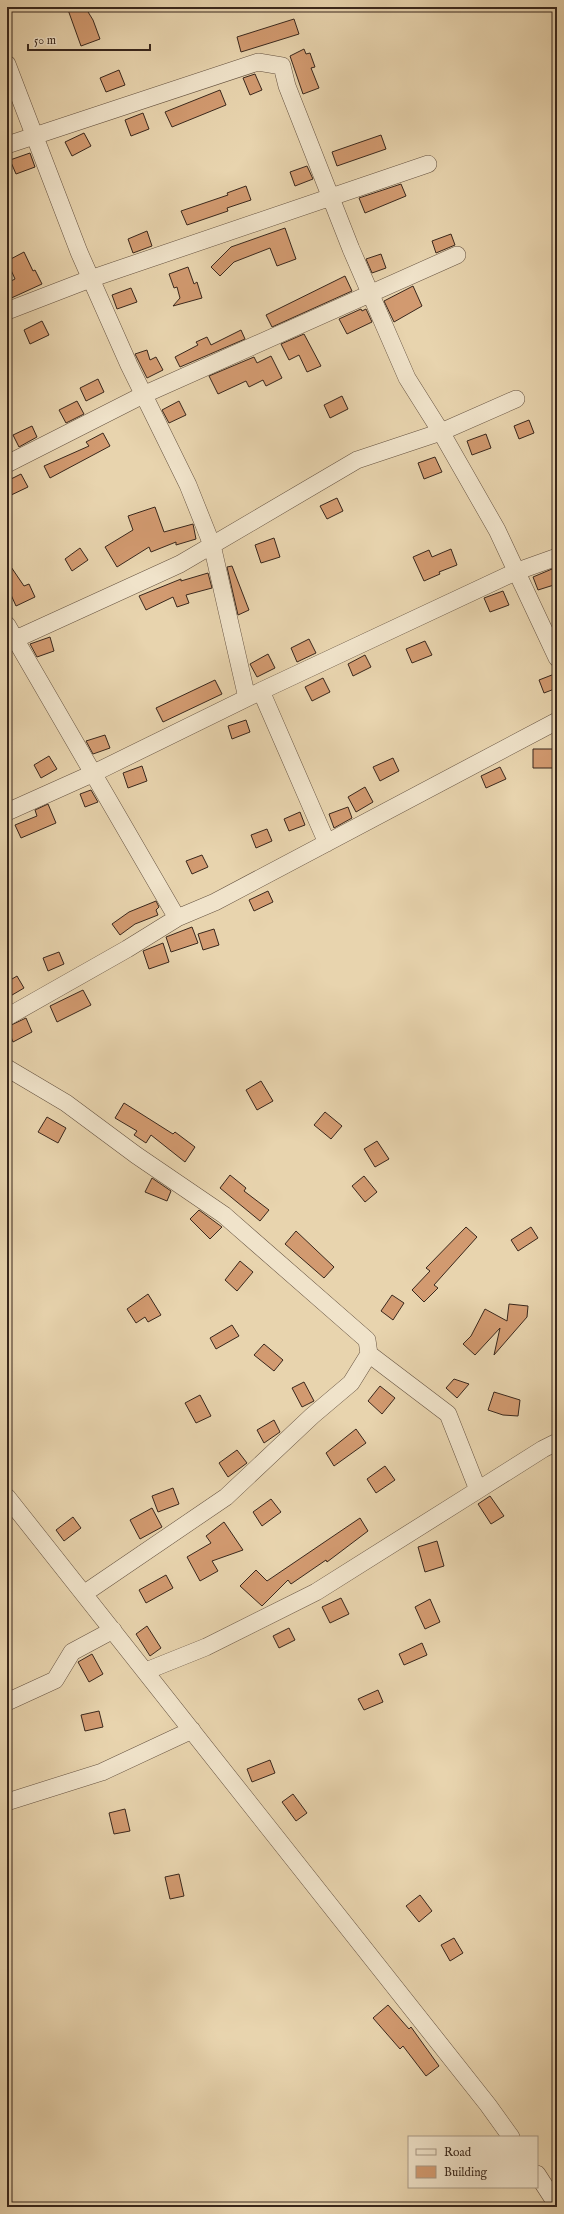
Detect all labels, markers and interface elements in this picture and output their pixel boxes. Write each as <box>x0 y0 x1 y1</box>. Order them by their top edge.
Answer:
scale bar <box>28 26 150 52</box>
text: 50 m <box>34 33 56 48</box>
legend <box>408 2136 538 2188</box>
text: Road <box>444 2145 472 2160</box>
text: Building <box>444 2165 488 2180</box>

